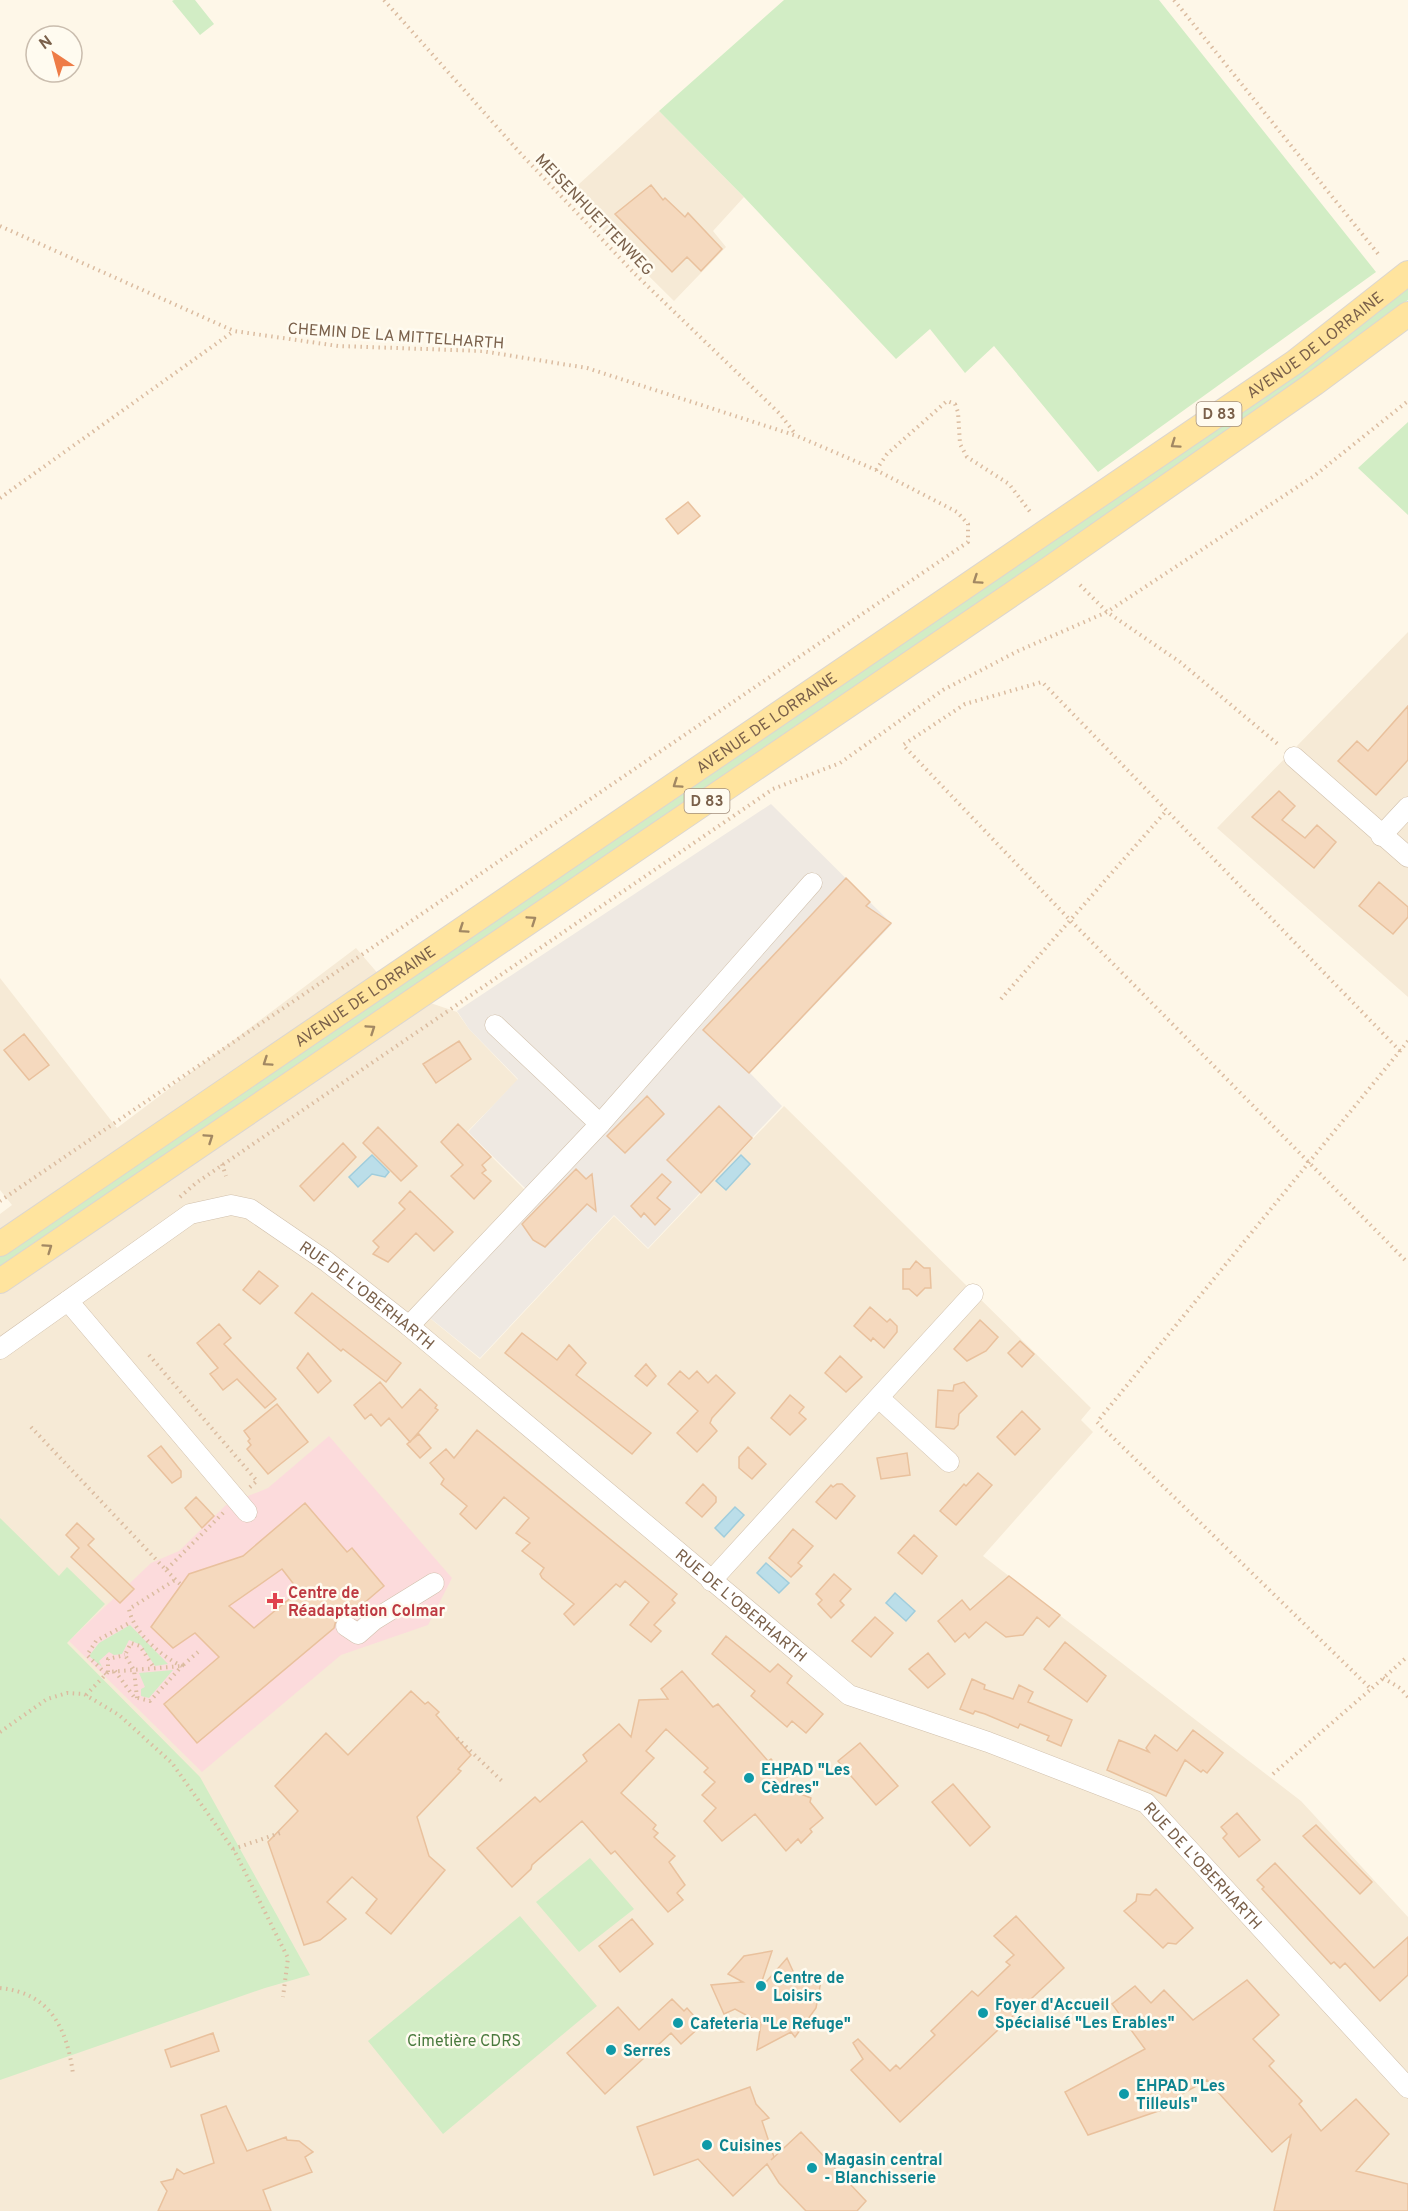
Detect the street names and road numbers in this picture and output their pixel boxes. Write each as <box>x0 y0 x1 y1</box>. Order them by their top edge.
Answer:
street label: MEISENHUETTENWEG <box>530 150 657 280</box>
street label: AVENUE DE LORRAINE <box>1243 288 1388 404</box>
street label: CHEMIN DE LA MITTELHARTH <box>287 319 505 355</box>
road number: D 83 <box>1196 402 1242 426</box>
street label: AVENUE DE LORRAINE <box>693 669 842 779</box>
road number: D 83 <box>684 789 730 813</box>
street label: AVENUE DE LORRAINE <box>291 942 440 1052</box>
street label: RUE DE L'OBERHARTH <box>295 1238 438 1355</box>
street label: RUE DE L'OBERHARTH <box>670 1545 810 1667</box>
street label: RUE DE L'OBERHARTH <box>1138 1799 1265 1935</box>

